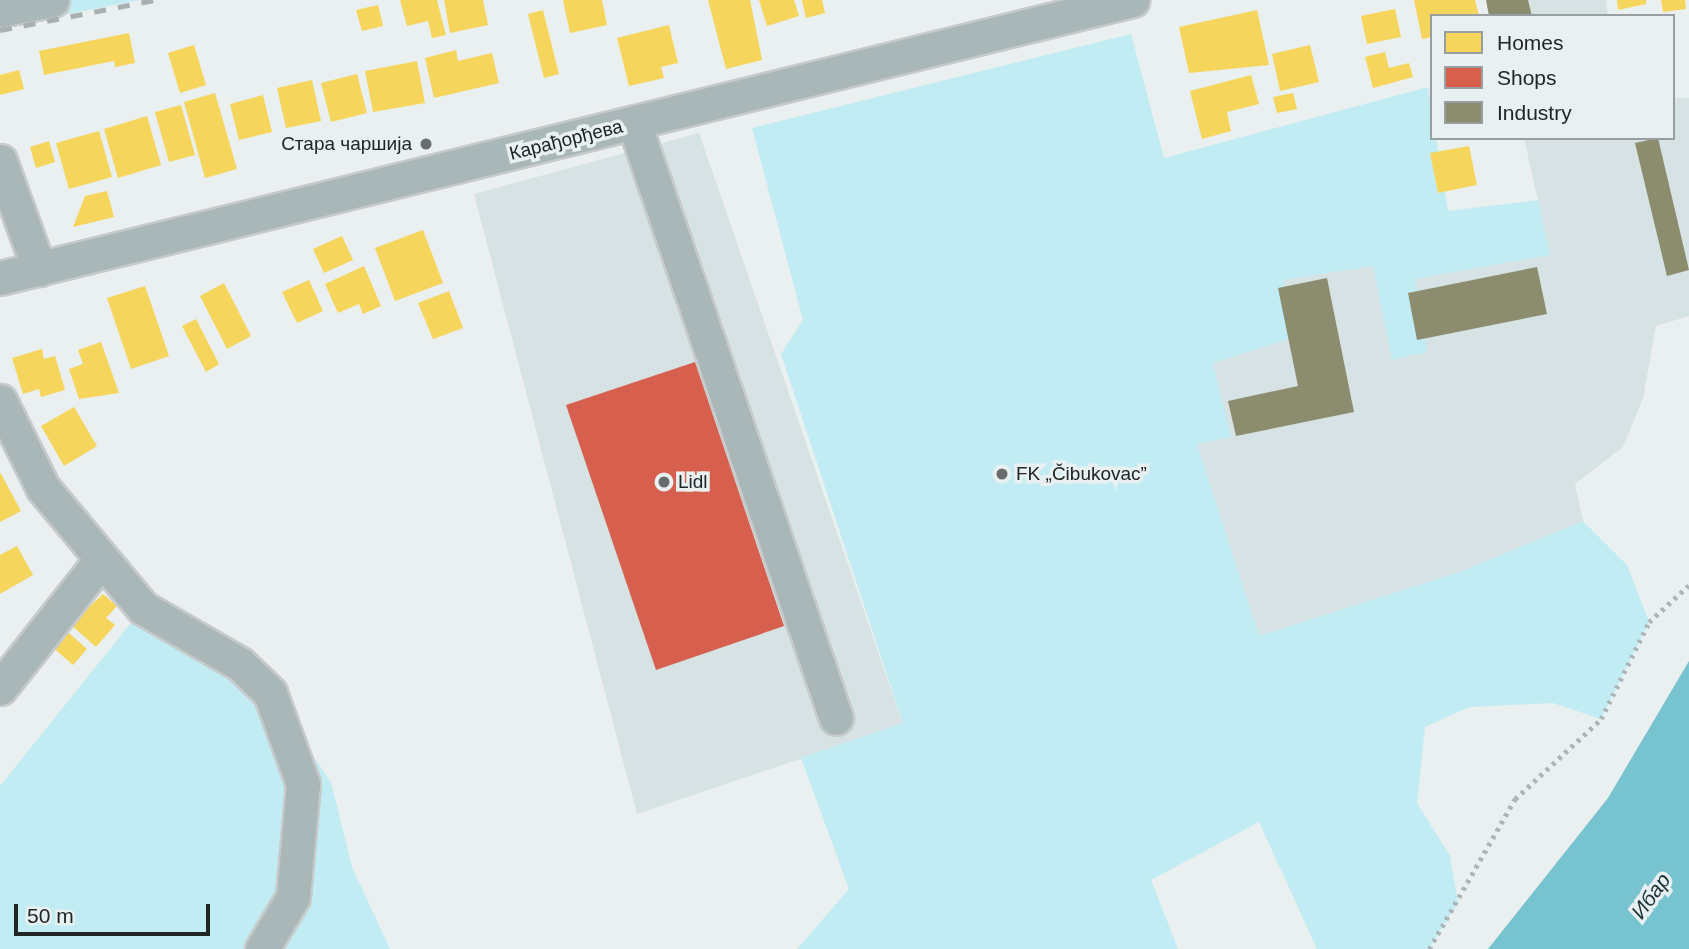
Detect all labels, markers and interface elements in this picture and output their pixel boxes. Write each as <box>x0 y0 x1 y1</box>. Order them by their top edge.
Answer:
legend <box>1430 14 1675 140</box>
text: Homes <box>1497 31 1564 54</box>
text: Shops <box>1497 66 1557 89</box>
text: Industry <box>1497 101 1572 124</box>
street label: Карађорђева <box>507 115 625 165</box>
place label: Стара чаршија <box>281 133 412 155</box>
marker: Стара чаршија <box>418 136 434 152</box>
place label: FK „Čibukovac” <box>1016 463 1147 485</box>
marker: FK „Čibukovac” <box>994 466 1010 482</box>
place label: Lidl <box>678 471 708 493</box>
marker: Lidl <box>656 474 672 490</box>
water label: Ибар <box>1626 868 1676 924</box>
scale bar <box>18 890 214 934</box>
text: 50 m <box>27 904 74 927</box>

